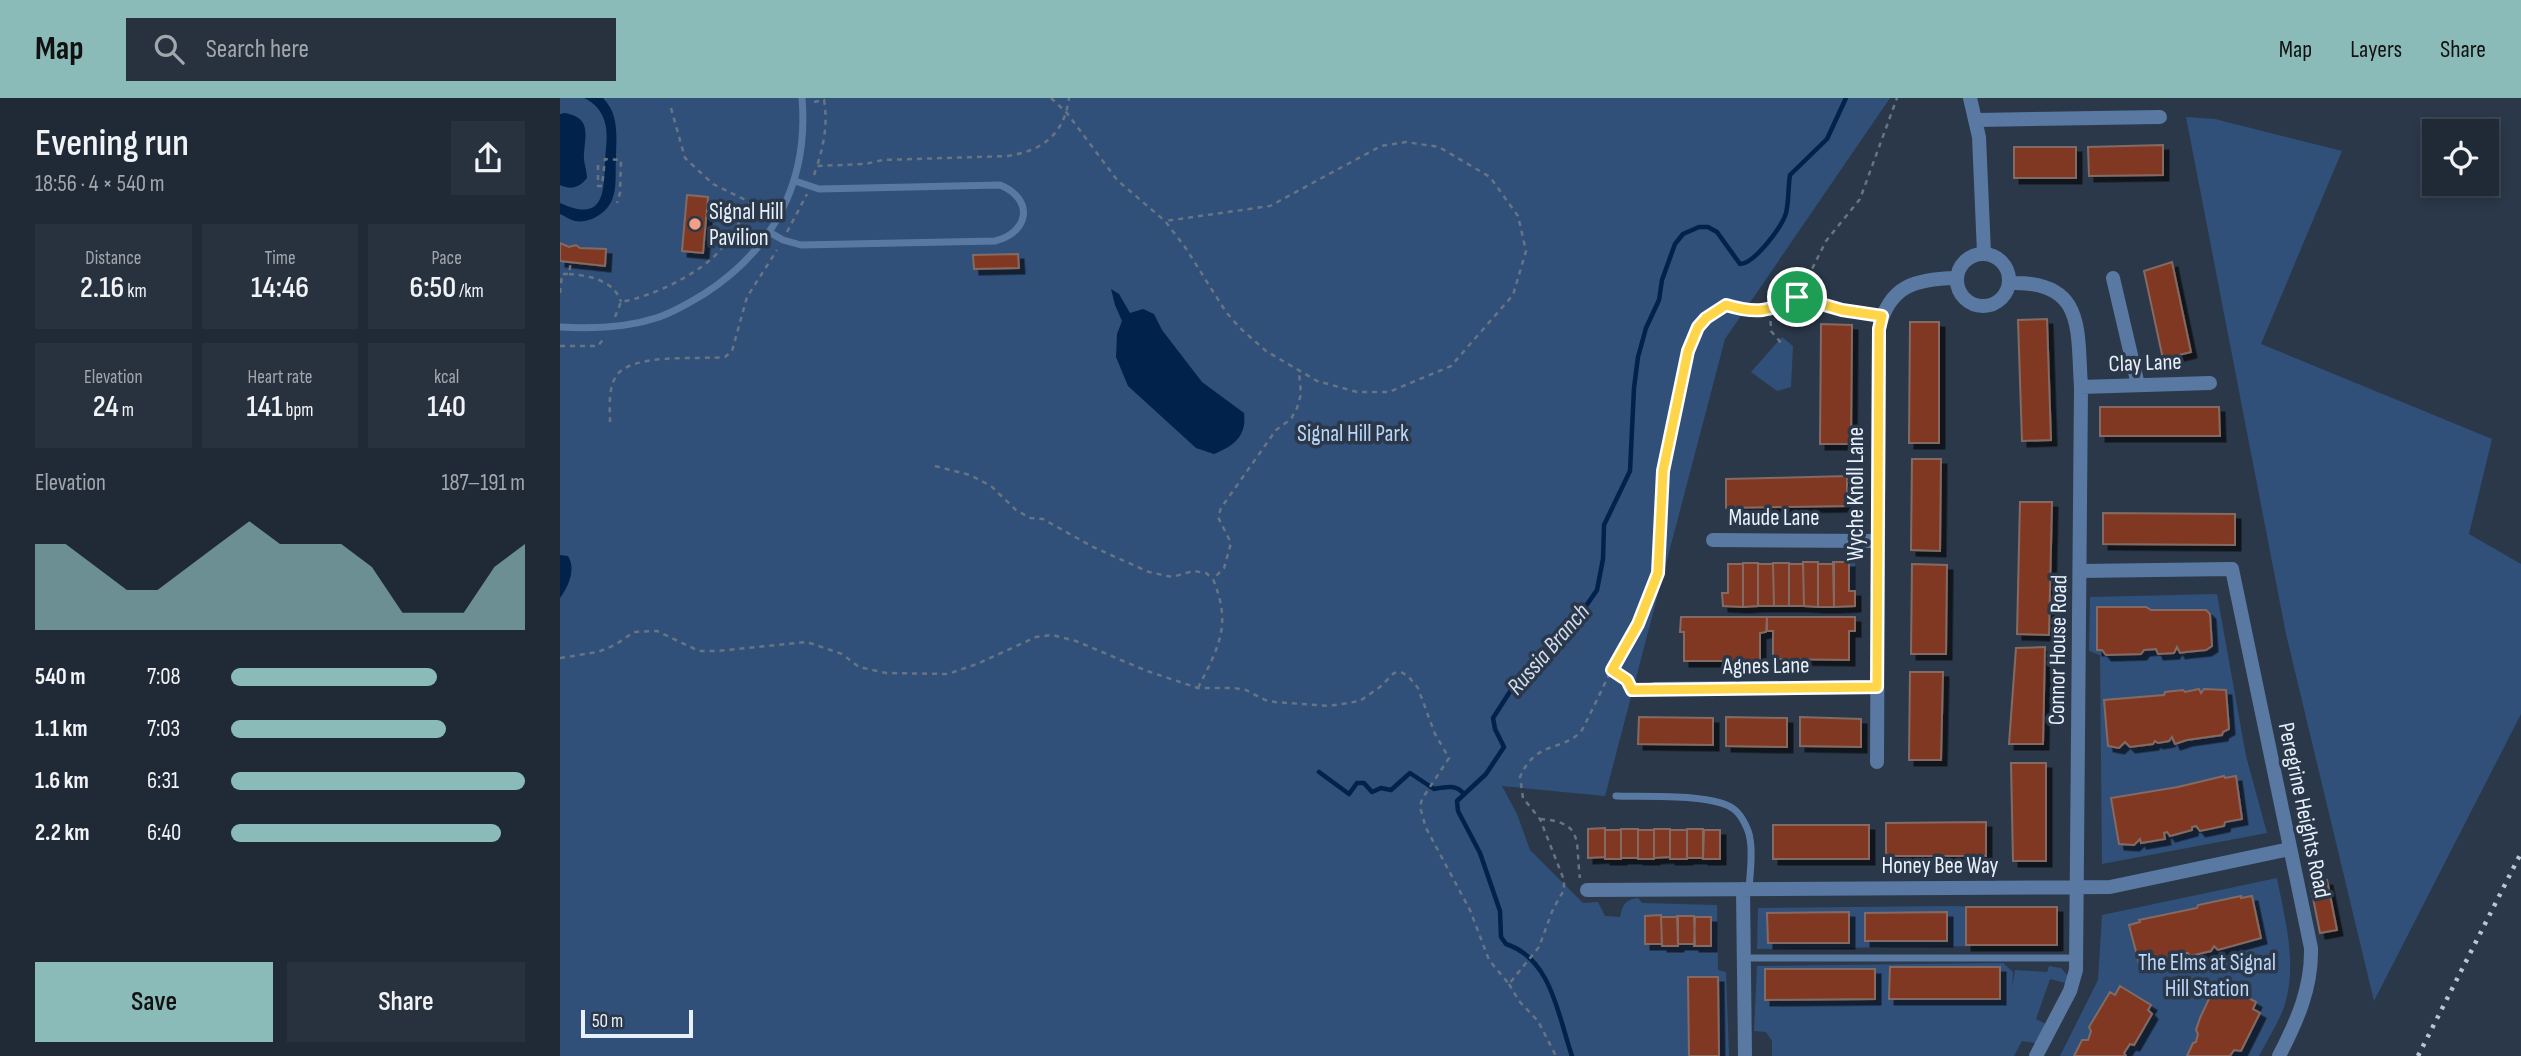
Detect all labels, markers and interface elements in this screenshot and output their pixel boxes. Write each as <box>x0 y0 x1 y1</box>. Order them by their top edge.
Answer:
search box <box>126 18 616 81</box>
text: Map <box>35 29 84 69</box>
icon: search <box>150 30 188 68</box>
text: Search here <box>206 34 309 65</box>
text: Map <box>2279 35 2312 64</box>
text: Layers <box>2350 35 2402 64</box>
text: Share <box>2440 35 2486 64</box>
map controls <box>2422 119 2499 196</box>
button: locate <box>2422 119 2499 196</box>
text: Evening run <box>35 121 189 166</box>
button: share <box>451 121 525 195</box>
text: 18:56 · 4 × 540 m <box>35 170 164 198</box>
place label: Signal Hill Pavilion <box>709 198 783 252</box>
marker: Signal Hill Pavilion <box>687 216 703 232</box>
text: Distance <box>85 247 141 270</box>
text: Time <box>264 247 296 270</box>
text: Pace <box>432 247 462 270</box>
pin <box>1767 267 1827 327</box>
text: 2.16 <box>80 270 124 306</box>
text: 14:46 <box>251 270 309 306</box>
text: 6:50 <box>410 270 456 306</box>
icon: arrive <box>1778 278 1816 316</box>
text: km <box>124 280 147 303</box>
text: /km <box>456 280 484 303</box>
street label: Clay Lane <box>2108 348 2182 378</box>
text: Elevation <box>84 366 143 389</box>
text: Heart rate <box>248 366 312 389</box>
text: kcal <box>434 366 459 389</box>
text: 24 <box>93 389 119 425</box>
text: 141 <box>246 389 283 425</box>
text: 140 <box>427 389 466 425</box>
text: m <box>119 399 134 422</box>
text: bpm <box>283 399 314 422</box>
park label: Signal Hill Park <box>1297 420 1409 448</box>
street label: Wyche Knoll Lane <box>1842 427 1870 561</box>
text: Elevation <box>35 469 106 497</box>
text: 187–191 m <box>441 469 525 497</box>
street label: Maude Lane <box>1728 504 1820 532</box>
street label: Connor House Road <box>2043 575 2073 725</box>
water label: Russia Branch <box>1501 598 1596 701</box>
street label: Agnes Lane <box>1721 651 1810 681</box>
text: 540 m <box>35 663 86 691</box>
text: 7:08 <box>147 663 181 691</box>
text: 1.1 km <box>35 715 88 743</box>
text: 7:03 <box>147 715 180 743</box>
street label: Peregrine Heights Road <box>2272 720 2336 901</box>
text: 1.6 km <box>35 767 89 795</box>
text: 6:31 <box>147 767 179 795</box>
text: 2.2 km <box>35 819 89 847</box>
text: 6:40 <box>147 819 181 847</box>
street label: Honey Bee Way <box>1881 852 1999 880</box>
park label: The Elms at Signal Hill Station <box>2138 949 2276 1003</box>
button: Save <box>35 962 273 1042</box>
button: Share <box>287 962 525 1042</box>
scale bar <box>581 1007 693 1039</box>
text: 50 m <box>592 1010 623 1033</box>

